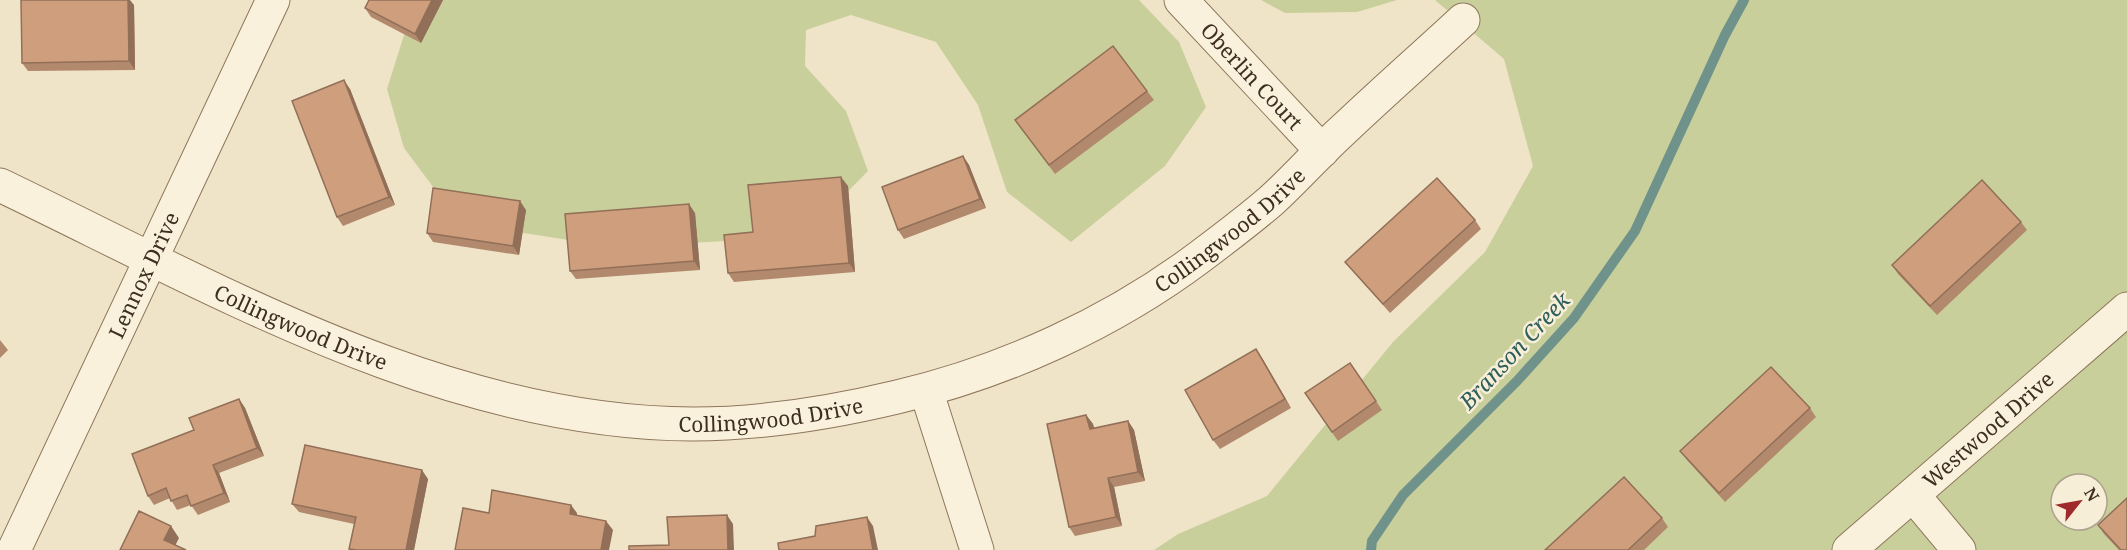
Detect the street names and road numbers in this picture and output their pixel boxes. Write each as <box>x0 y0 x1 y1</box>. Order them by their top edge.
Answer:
street label: Oberlin Court <box>1195 16 1309 136</box>
street label: Collingwood Drive <box>1149 162 1311 299</box>
street label: Lennox Drive <box>102 207 185 343</box>
street label: Collingwood Drive <box>210 278 392 376</box>
street label: Westwood Drive <box>1917 365 2060 494</box>
street label: Collingwood Drive <box>678 391 866 438</box>

